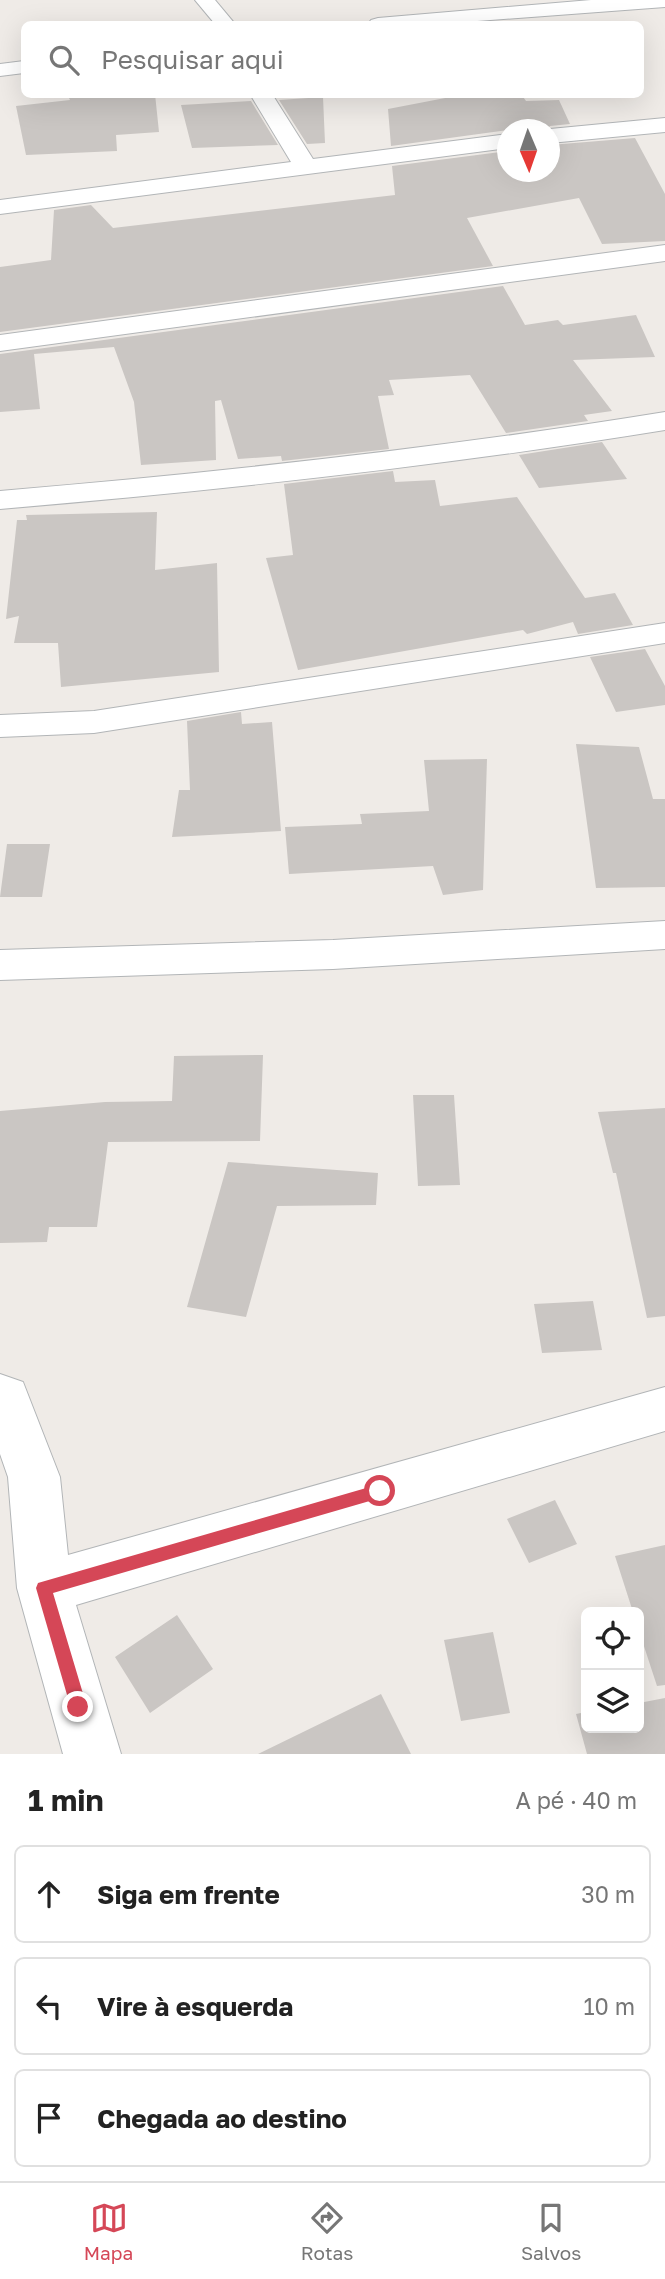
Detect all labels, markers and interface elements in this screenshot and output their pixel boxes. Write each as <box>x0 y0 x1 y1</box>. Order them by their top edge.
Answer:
search box <box>21 21 644 98</box>
icon: search <box>45 41 83 79</box>
text: Pesquisar aqui <box>101 44 284 75</box>
north arrow <box>497 119 560 182</box>
route start <box>364 1475 395 1506</box>
map controls <box>581 1607 644 1733</box>
button: locate <box>581 1607 644 1670</box>
button: layers <box>581 1670 644 1733</box>
route end <box>62 1691 93 1722</box>
text: 1 min <box>28 1782 104 1818</box>
text: A pé · 40 m <box>516 1786 637 1814</box>
icon: ahead <box>30 1875 68 1913</box>
text: Siga em frente <box>97 1879 280 1910</box>
text: 30 m <box>581 1880 635 1908</box>
icon: left <box>30 1987 68 2025</box>
text: Vire à esquerda <box>97 1991 293 2022</box>
text: 10 m <box>583 1992 635 2020</box>
icon: arrive <box>30 2099 68 2137</box>
text: Chegada ao destino <box>97 2103 347 2134</box>
tab: Mapa <box>84 2199 133 2264</box>
tab: Rotas <box>301 2199 353 2264</box>
tab: Salvos <box>521 2199 581 2264</box>

